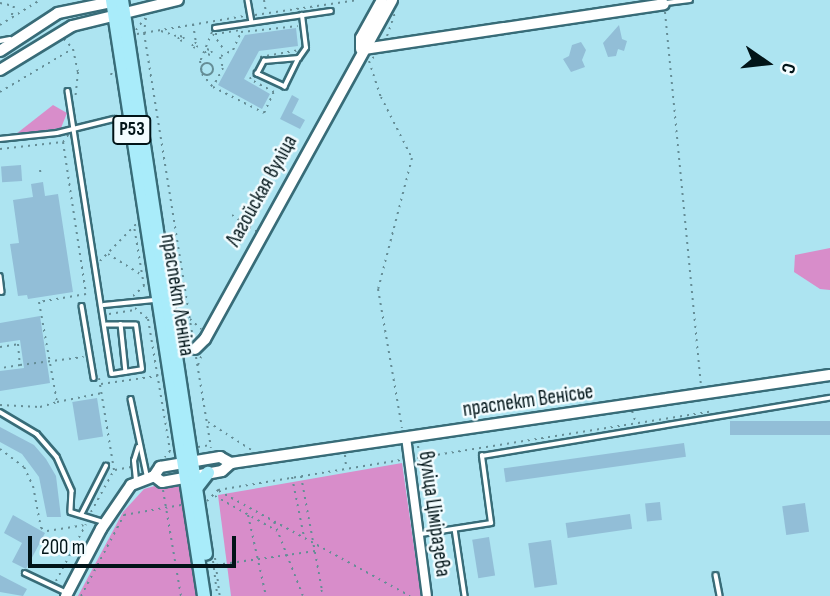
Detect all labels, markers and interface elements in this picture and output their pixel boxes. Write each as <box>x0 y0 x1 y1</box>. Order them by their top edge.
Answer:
north arrow <box>732 28 802 98</box>
text: С <box>776 61 800 76</box>
road number: Р53 <box>111 114 153 146</box>
street label: Лагойская вуліца <box>221 131 303 251</box>
street label: праспект Леніна <box>155 232 199 358</box>
street label: праспект Венісье <box>461 379 595 423</box>
street label: вуліца Ціміразева <box>413 450 455 578</box>
scale bar <box>32 522 240 566</box>
text: 200 m <box>41 535 85 560</box>

